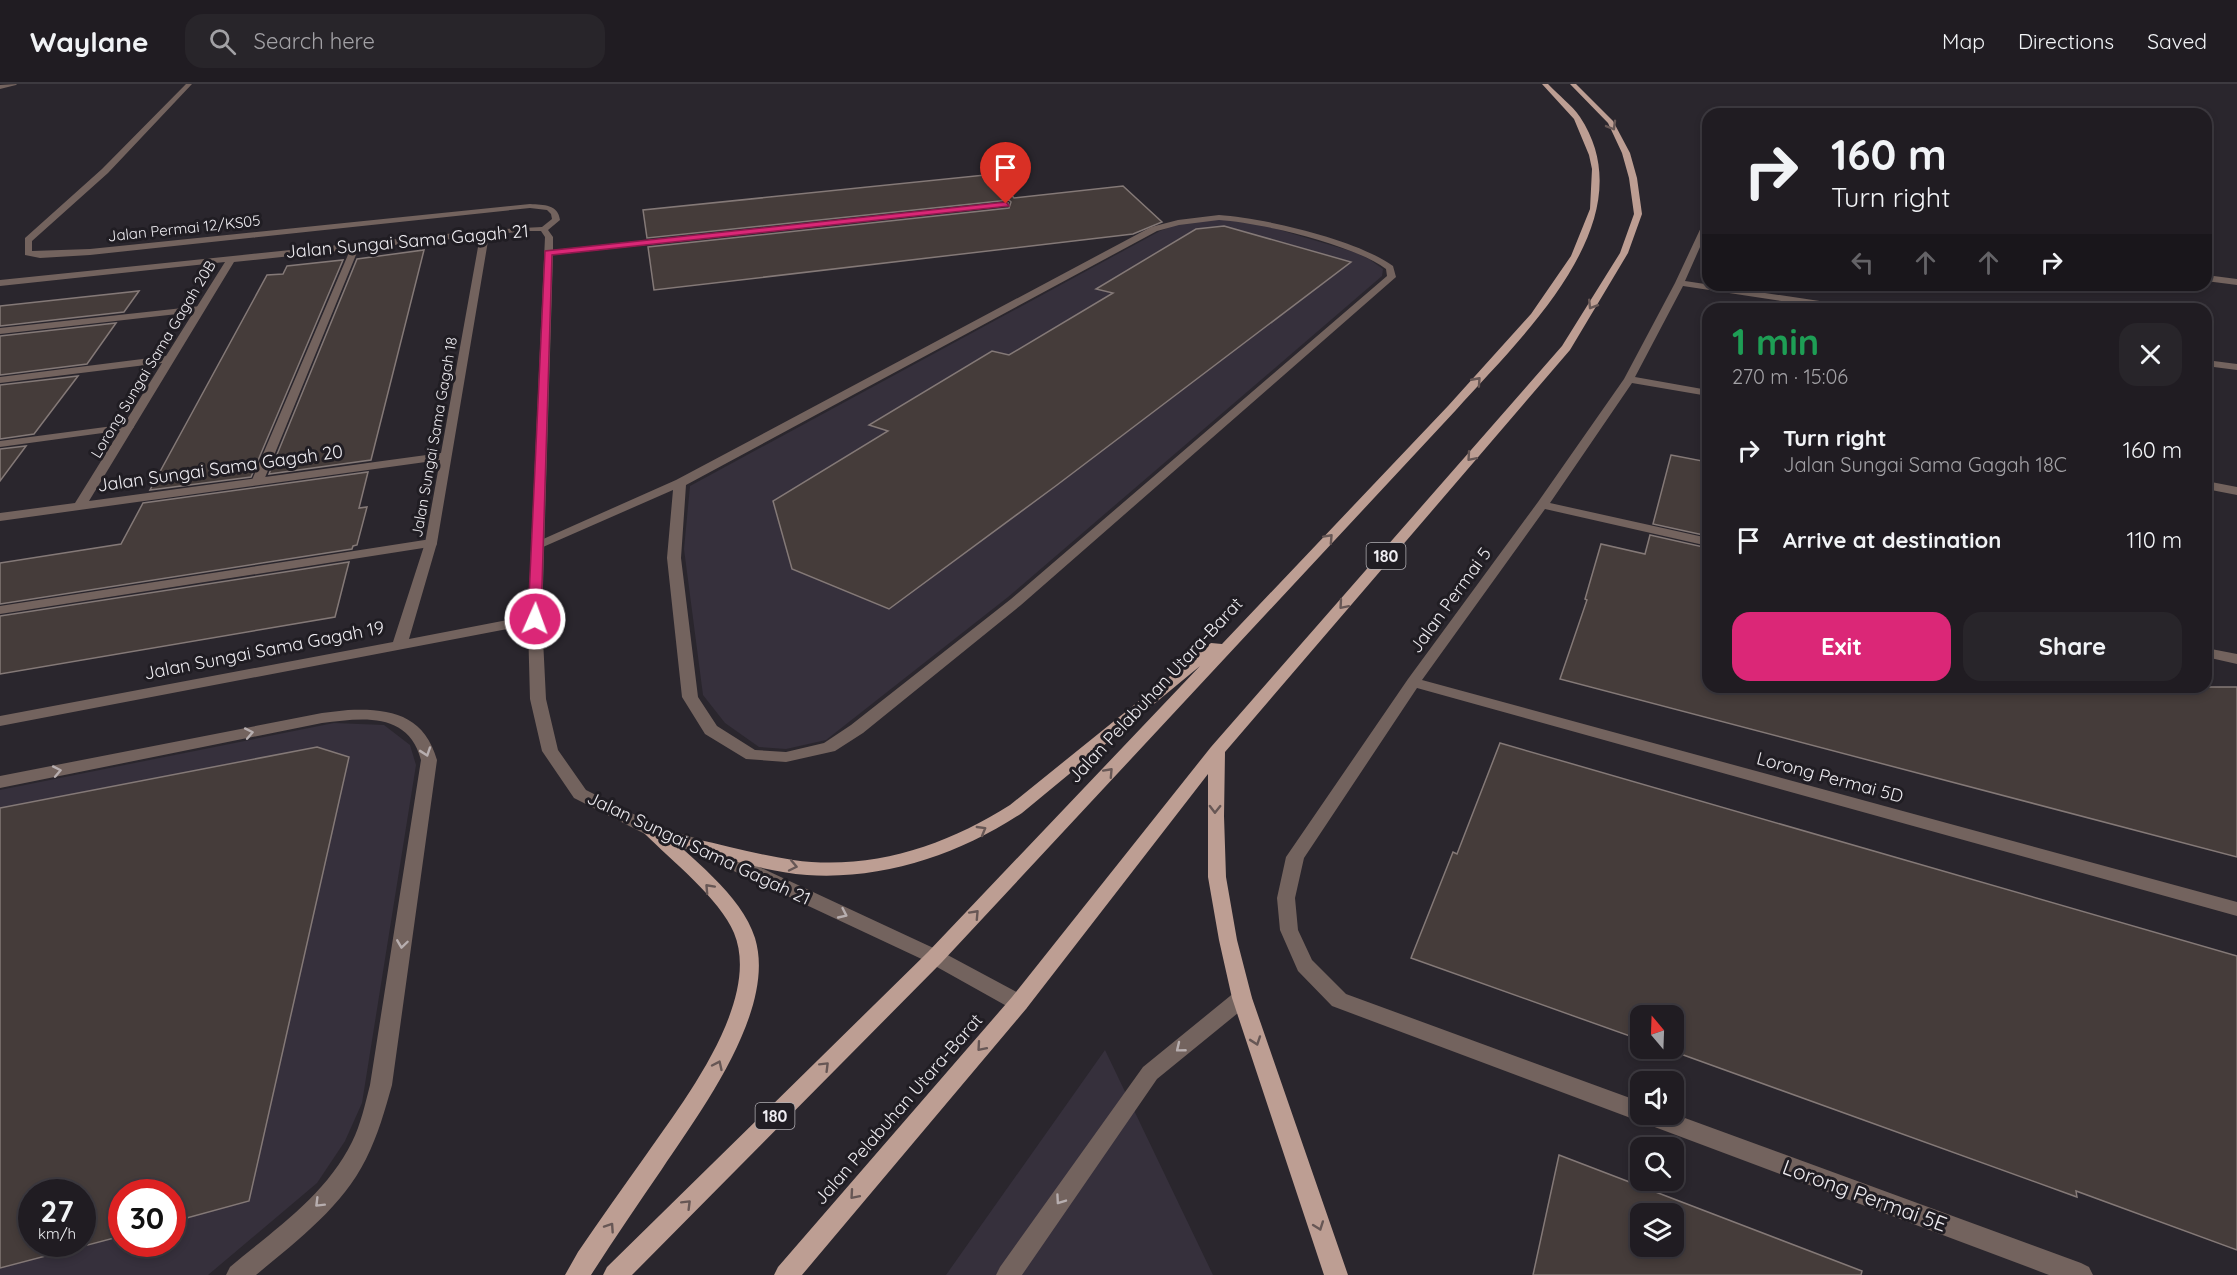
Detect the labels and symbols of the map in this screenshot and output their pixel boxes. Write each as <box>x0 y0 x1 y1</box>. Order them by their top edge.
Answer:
one-way arrow <box>1605 120 1616 130</box>
pin <box>980 142 1031 204</box>
street label: Jalan Permai 12/KS05 <box>107 211 261 245</box>
street label: Jalan Sungai Sama Gagah 21 <box>285 219 529 263</box>
street label: Lorong Sungai Sama Gagah 20B <box>86 257 220 461</box>
one-way arrow <box>1587 299 1599 309</box>
street label: Jalan Sungai Sama Gagah 18 <box>407 335 461 539</box>
one-way arrow <box>1469 376 1480 387</box>
street label: Jalan Sungai Sama Gagah 20 <box>96 439 344 497</box>
one-way arrow <box>1467 451 1478 461</box>
one-way arrow <box>1322 535 1333 545</box>
road number: 180 <box>1366 543 1406 569</box>
street label: Jalan Permai 5 <box>1404 543 1496 657</box>
position arrow <box>503 587 567 651</box>
street label: Jalan Pelabuhan Utara-Barat <box>1063 592 1247 788</box>
one-way arrow <box>1339 598 1350 609</box>
street label: Jalan Sungai Sama Gagah 19 <box>142 615 386 685</box>
one-way arrow <box>243 727 253 740</box>
one-way arrow <box>418 746 431 756</box>
street label: Lorong Permai 5D <box>1754 746 1906 808</box>
one-way arrow <box>52 765 62 778</box>
one-way arrow <box>1102 768 1113 779</box>
street label: Jalan Sungai Sama Gagah 21 <box>584 786 814 910</box>
one-way arrow <box>1209 805 1221 814</box>
one-way arrow <box>976 826 986 838</box>
one-way arrow <box>788 858 798 871</box>
one-way arrow <box>705 885 716 895</box>
one-way arrow <box>837 906 848 918</box>
one-way arrow <box>968 910 979 921</box>
one-way arrow <box>396 939 408 949</box>
north arrow <box>1630 1005 1684 1059</box>
street label: Jalan Pelabuhan Utara-Barat <box>809 1009 987 1209</box>
one-way arrow <box>1249 1035 1262 1046</box>
one-way arrow <box>977 1040 988 1051</box>
one-way arrow <box>1176 1041 1187 1052</box>
one-way arrow <box>710 1060 722 1071</box>
one-way arrow <box>817 1063 828 1074</box>
road number: 180 <box>756 1103 794 1129</box>
street label: Lorong Permai 5E <box>1779 1153 1951 1237</box>
speed limit sign: 30 <box>108 1179 186 1257</box>
one-way arrow <box>850 1188 861 1199</box>
one-way arrow <box>1056 1194 1067 1205</box>
one-way arrow <box>315 1196 326 1207</box>
one-way arrow <box>680 1200 690 1211</box>
one-way arrow <box>1311 1220 1324 1231</box>
one-way arrow <box>603 1222 614 1233</box>

